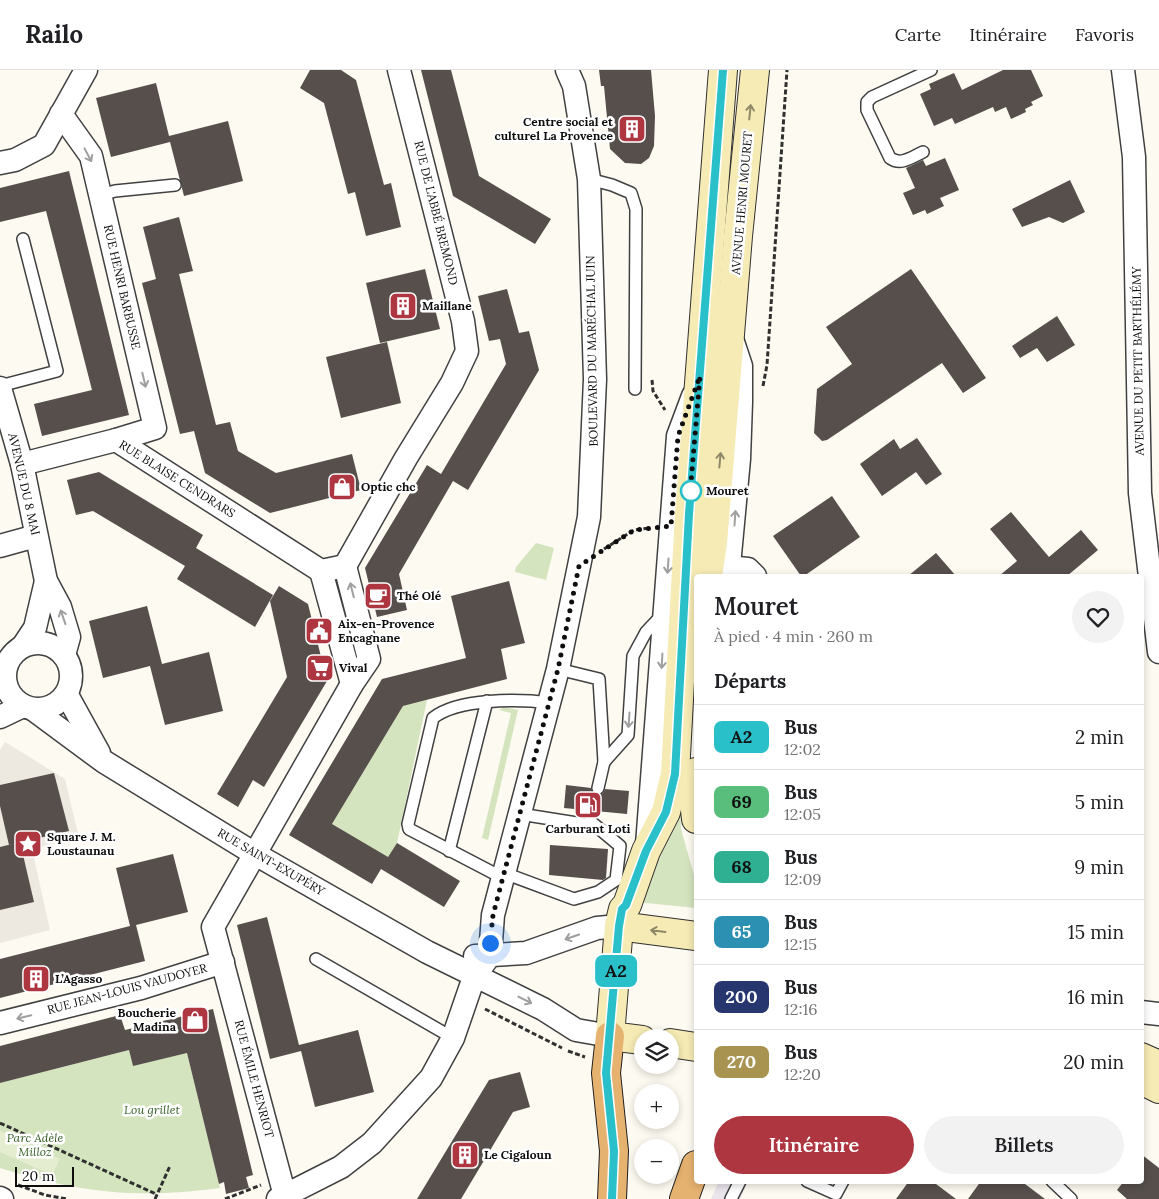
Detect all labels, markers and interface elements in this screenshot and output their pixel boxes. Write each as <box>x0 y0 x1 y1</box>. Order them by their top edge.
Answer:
text: Railo <box>25 19 83 50</box>
text: Carte <box>895 23 941 46</box>
text: Itinéraire <box>969 23 1047 46</box>
text: Favoris <box>1075 23 1134 46</box>
one-way arrow <box>745 105 755 121</box>
place label: Centre social et culturel La Provence <box>494 114 614 143</box>
building icon: Centre social et culturel La Provence <box>617 114 647 144</box>
street label: AVENUE HENRI MOURET <box>728 130 755 276</box>
street label: RUE DE L'ABBÉ BREMOND <box>411 139 462 287</box>
one-way arrow <box>83 147 93 162</box>
street label: RUE HENRI BARBUSSE <box>101 223 144 351</box>
street label: BOULEVARD DU MARÉCHAL JUIN <box>582 255 601 447</box>
street label: AVENUE DU PETIT BARTHÉLÉMY <box>1128 266 1147 457</box>
building icon: Maillane <box>388 291 418 321</box>
place label: Maillane <box>422 298 472 313</box>
one-way arrow <box>140 372 149 388</box>
street label: AVENUE DU 8 MAI <box>5 430 44 537</box>
street label: RUE BLAISE CENDRARS <box>116 437 238 521</box>
one-way arrow <box>715 452 725 468</box>
shop icon: Optic chc <box>327 472 357 502</box>
place label: Optic chc <box>361 479 416 494</box>
marker: Mouret <box>680 480 702 502</box>
place label: Mouret <box>706 483 750 498</box>
one-way arrow <box>730 511 739 527</box>
one-way arrow <box>663 557 672 573</box>
cafe icon: Thé Olé <box>363 581 393 611</box>
one-way arrow <box>346 583 356 599</box>
place label: Thé Olé <box>397 588 442 603</box>
text: Mouret <box>714 591 798 622</box>
button: heart <box>1072 591 1124 643</box>
one-way arrow <box>58 610 67 625</box>
public building icon: Aix-en-Provence Encagnane <box>304 616 334 646</box>
place label: Aix-en-Provence Encagnane <box>338 616 435 645</box>
text: À pied · 4 min · 260 m <box>714 626 873 646</box>
supermarket icon: Vival <box>305 653 335 683</box>
one-way arrow <box>657 653 666 669</box>
place label: Vival <box>339 660 368 675</box>
text: Départs <box>714 669 786 693</box>
one-way arrow <box>624 712 633 728</box>
text: Bus <box>784 715 817 739</box>
text: A2 <box>731 725 752 748</box>
text: 2 min <box>1075 725 1124 749</box>
text: 12:02 <box>784 739 821 759</box>
text: Bus <box>784 780 817 804</box>
fuel station icon: Carburant Loti <box>573 790 603 820</box>
text: 69 <box>731 790 752 813</box>
text: 5 min <box>1075 790 1124 814</box>
text: 12:05 <box>784 804 821 824</box>
place label: Carburant Loti <box>545 821 631 836</box>
street label: RUE SAINT-EXUPÉRY <box>215 825 328 899</box>
place icon: Square J. M. Loustaunau <box>13 829 43 859</box>
place label: Square J. M. Loustaunau <box>47 829 116 858</box>
text: Bus <box>784 845 817 869</box>
text: 68 <box>731 855 752 878</box>
text: 9 min <box>1074 855 1124 879</box>
text: 12:09 <box>784 869 822 889</box>
text: Bus <box>784 910 817 934</box>
text: 65 <box>731 920 752 943</box>
text: 15 min <box>1068 920 1124 944</box>
one-way arrow <box>650 926 666 936</box>
your location <box>478 931 503 956</box>
one-way arrow <box>565 933 580 942</box>
text: 12:15 <box>784 934 817 954</box>
line badge: A2 <box>594 955 638 987</box>
text: A2 <box>605 959 627 982</box>
street label: RUE JEAN-LOUIS VAUDOYER <box>45 960 209 1017</box>
building icon: L’Agasso <box>21 964 51 994</box>
place label: L’Agasso <box>55 971 102 986</box>
text: Bus <box>784 975 817 999</box>
text: 200 <box>725 985 758 1008</box>
text: 16 min <box>1067 985 1124 1009</box>
one-way arrow <box>517 996 532 1005</box>
text: 12:16 <box>784 999 818 1019</box>
place label: Boucherie Madina <box>118 1005 177 1034</box>
shop icon: Boucherie Madina <box>180 1005 210 1035</box>
one-way arrow <box>17 1013 33 1022</box>
street label: RUE ÉMILE HENRIOT <box>231 1018 278 1140</box>
map controls <box>634 1029 679 1184</box>
button: layers <box>634 1029 679 1074</box>
text: Bus <box>784 1040 817 1064</box>
text: 270 <box>727 1050 756 1073</box>
text: 20 min <box>1063 1050 1124 1074</box>
text: 12:20 <box>784 1064 821 1084</box>
button: + <box>634 1084 679 1129</box>
park label: Lou grillet <box>124 1102 181 1117</box>
button: Itinéraire <box>714 1116 914 1174</box>
button: Billets <box>924 1116 1124 1174</box>
park label: Parc Adèle Milloz <box>7 1130 64 1159</box>
button: − <box>634 1139 679 1184</box>
building icon: Le Cigaloun <box>450 1140 480 1170</box>
place label: Le Cigaloun <box>484 1147 552 1162</box>
scale bar <box>15 1164 74 1187</box>
text: 20 m <box>22 1167 54 1185</box>

